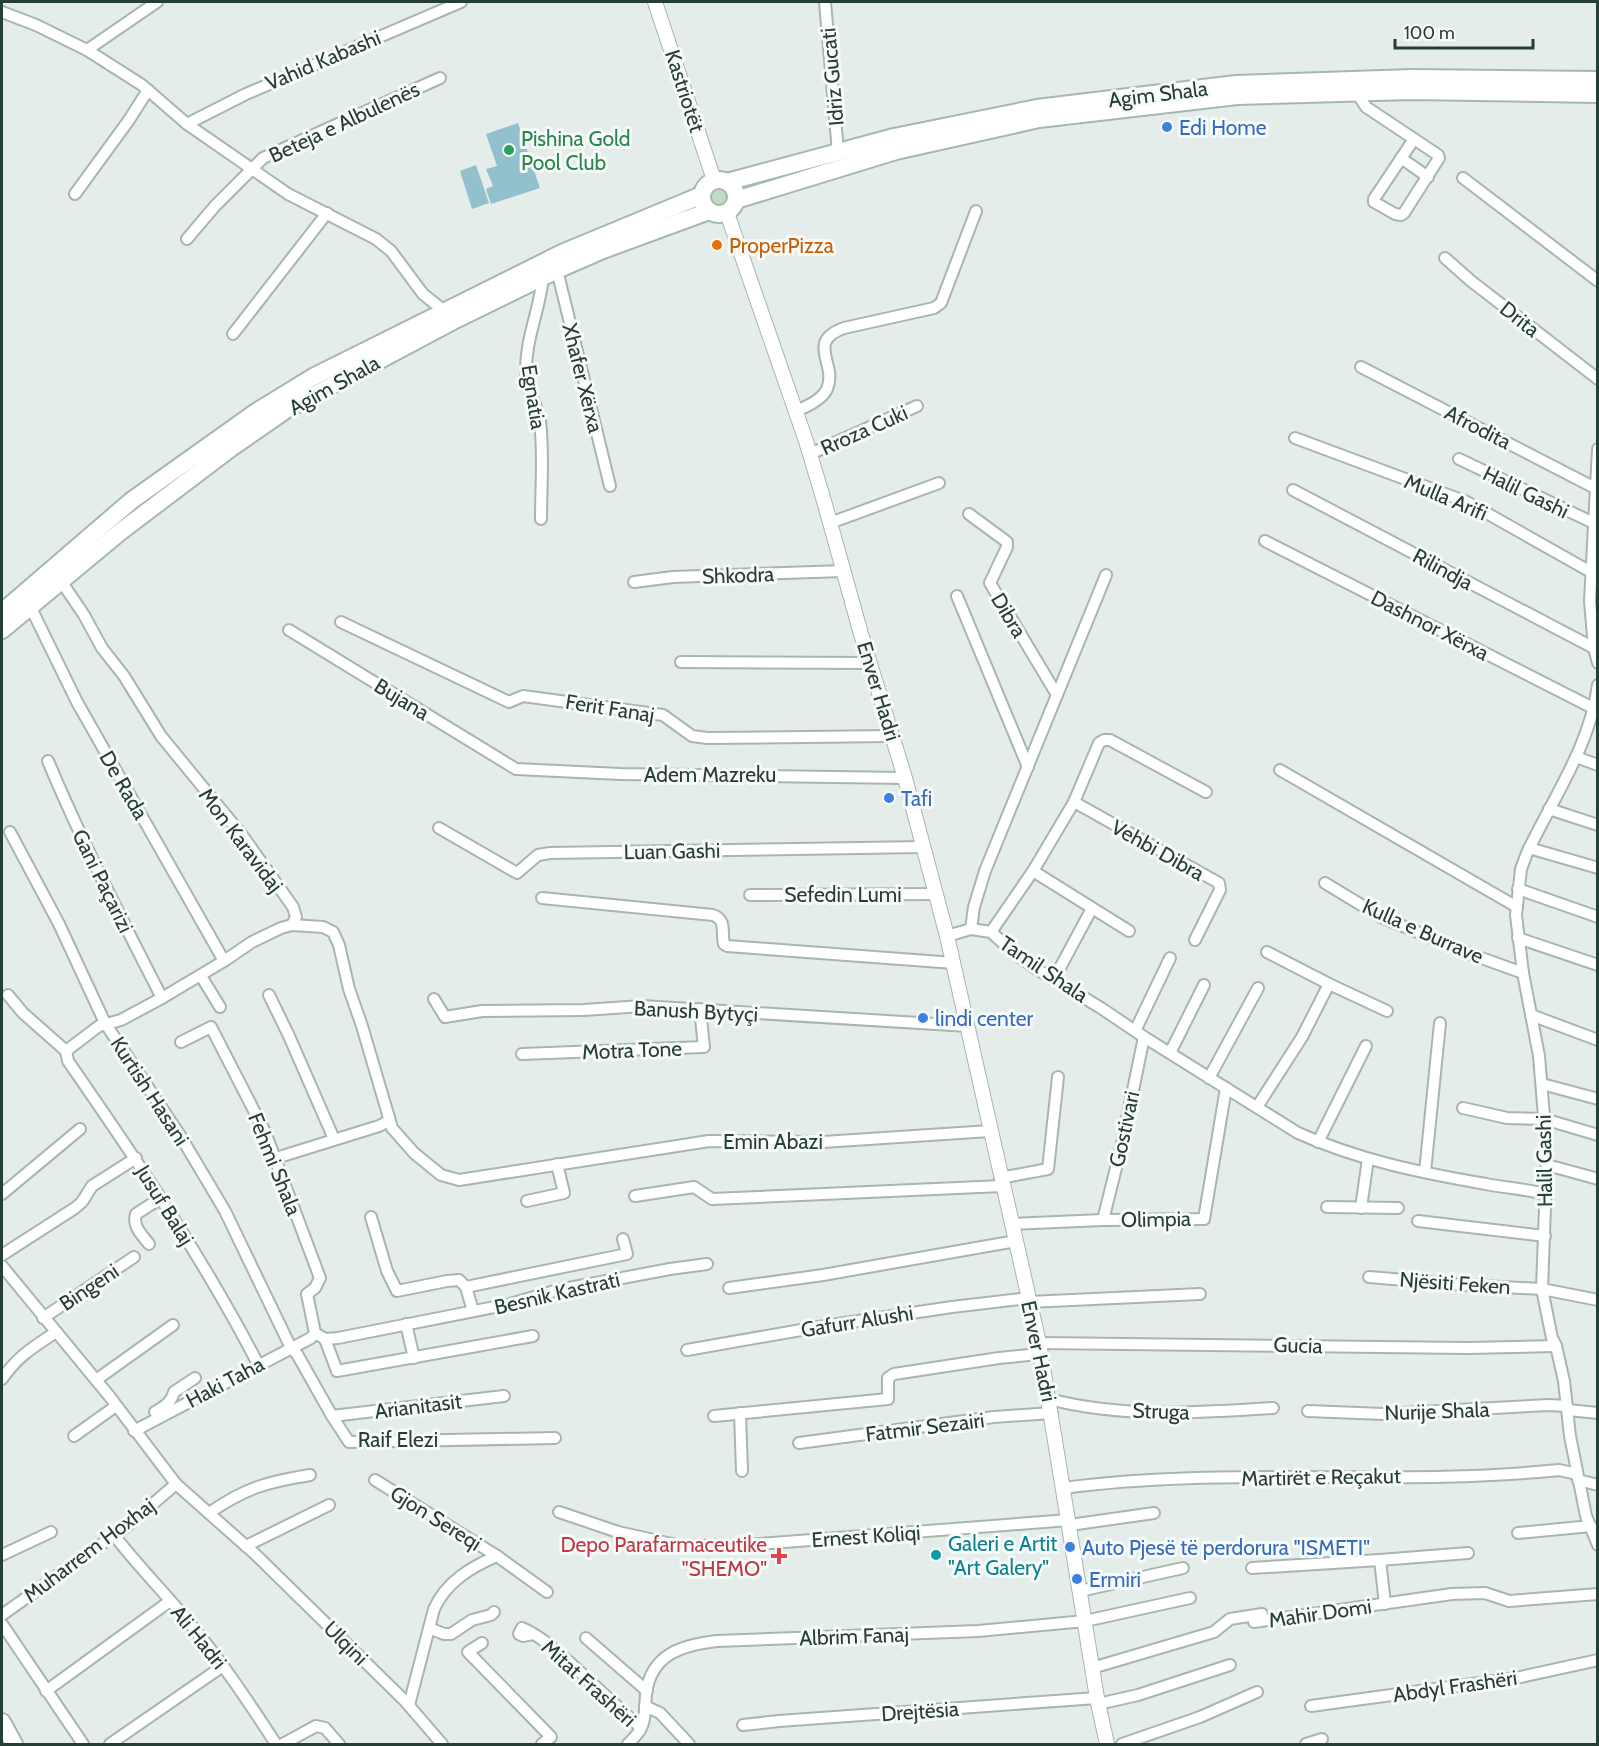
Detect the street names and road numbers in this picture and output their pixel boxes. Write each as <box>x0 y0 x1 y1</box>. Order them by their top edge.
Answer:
street label: Vahid Kabashi <box>262 25 384 95</box>
street label: Idriz Gucati <box>815 27 849 127</box>
street label: Kastriotët <box>660 47 710 135</box>
street label: Beteja e Albulenës <box>265 76 424 169</box>
street label: Agim Shala <box>1107 76 1209 112</box>
street label: Drita <box>1495 296 1545 342</box>
street label: Xhafer Xërxa <box>557 321 609 435</box>
street label: Agim Shala <box>284 350 384 420</box>
street label: Egnatia <box>517 363 551 431</box>
street label: Rroza Cuki <box>817 400 911 460</box>
street label: Afrodita <box>1441 400 1515 454</box>
street label: Halil Gashi <box>1479 460 1573 524</box>
street label: Mulla Arifi <box>1401 468 1491 526</box>
street label: Rilindja <box>1408 543 1477 596</box>
street label: Shkodra <box>701 561 775 589</box>
street label: Dashnor Xërxa <box>1367 585 1493 665</box>
street label: Dibra <box>986 588 1032 642</box>
street label: Enver Hadri <box>852 638 906 744</box>
street label: Bujana <box>369 673 434 726</box>
street label: Ferit Fanaj <box>564 689 656 728</box>
street label: De Rada <box>94 746 154 824</box>
street label: Adem Mazreku <box>644 762 776 787</box>
street label: Mon Karavidaj <box>193 783 288 898</box>
street label: Vehbi Dibra <box>1107 814 1209 886</box>
street label: Gani Paçarizi <box>67 825 139 937</box>
street label: Luan Gashi <box>623 838 721 864</box>
street label: Sefedin Lumi <box>784 882 902 907</box>
street label: Kulla e Burrave <box>1359 893 1488 969</box>
street label: Tamil Shala <box>995 930 1093 1008</box>
street label: Banush Bytyçi <box>633 995 759 1027</box>
street label: Kurtish Hasani <box>105 1032 195 1150</box>
street label: Motra Tone <box>582 1036 683 1064</box>
street label: Gostivari <box>1104 1089 1144 1169</box>
street label: Fehmi Shala <box>243 1109 307 1219</box>
street label: Halil Gashi <box>1531 1115 1557 1207</box>
street label: Emin Abazi <box>723 1129 823 1154</box>
street label: Jusuf Balaj <box>129 1160 199 1250</box>
street label: Olimpia <box>1121 1206 1191 1232</box>
street label: Bingeni <box>55 1258 123 1316</box>
street label: Besnik Kastrati <box>492 1266 622 1320</box>
street label: Njësiti Feken <box>1398 1267 1511 1300</box>
street label: Enver Hadri <box>1016 1298 1062 1404</box>
street label: Gafurr Alushi <box>799 1300 915 1342</box>
street label: Gucia <box>1273 1332 1323 1358</box>
street label: Haki Taha <box>182 1351 268 1413</box>
street label: Arianitasit <box>373 1388 463 1424</box>
street label: Nurije Shala <box>1384 1397 1490 1426</box>
street label: Struga <box>1132 1398 1190 1424</box>
street label: Fatmir Sezairi <box>864 1407 986 1447</box>
street label: Raif Elezi <box>358 1427 438 1452</box>
street label: Martirët e Reçakut <box>1241 1463 1401 1491</box>
street label: Gjon Sereqi <box>385 1480 486 1557</box>
street label: Muharrem Hoxhaj <box>18 1493 160 1608</box>
street label: Ernest Koliqi <box>811 1520 921 1552</box>
street label: Mahir Domi <box>1267 1593 1373 1633</box>
street label: Ali Hadri <box>166 1600 232 1674</box>
street label: Ulqini <box>319 1616 373 1670</box>
street label: Albrim Fanaj <box>799 1622 909 1651</box>
street label: Mitat Frashëri <box>537 1634 641 1732</box>
street label: Abdyl Frashëri <box>1391 1665 1519 1707</box>
street label: Drejtësia <box>880 1696 960 1727</box>

